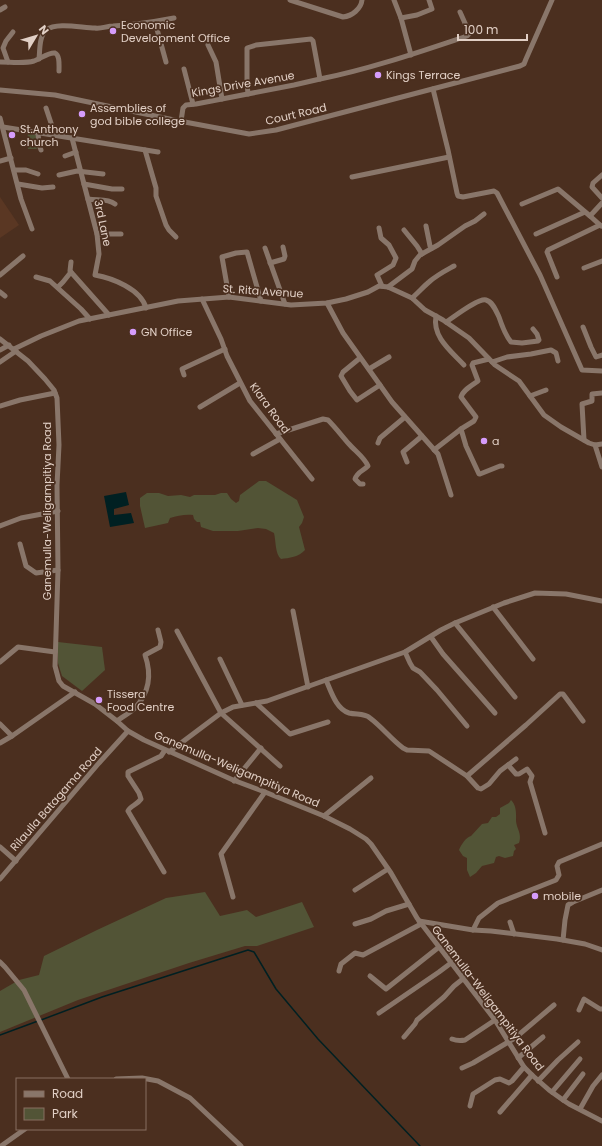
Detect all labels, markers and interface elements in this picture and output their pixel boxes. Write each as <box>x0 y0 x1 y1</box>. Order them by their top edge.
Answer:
north arrow <box>16 16 56 56</box>
scale bar <box>458 16 527 42</box>
place label: Economic Development Office <box>121 17 230 46</box>
text: 100 m <box>464 21 498 38</box>
text: N <box>35 22 53 38</box>
marker: Economic Development Office <box>108 26 118 36</box>
street label: Kings Drive Avenue <box>190 67 296 101</box>
place label: Kings Terrace <box>386 67 461 83</box>
marker: Kings Terrace <box>373 70 383 80</box>
street label: Court Road <box>264 99 328 129</box>
place label: Assemblies of god bible college <box>90 100 185 129</box>
marker: Assemblies of god bible college <box>77 109 87 119</box>
place label: St.Anthony church <box>20 121 79 150</box>
marker: St.Anthony church <box>7 130 17 140</box>
street label: 3rd Lane <box>90 198 116 248</box>
street label: St. Rita Avenue <box>222 280 304 302</box>
place label: GN Office <box>141 324 192 340</box>
marker: GN Office <box>128 327 138 337</box>
street label: Klara Road <box>246 379 294 437</box>
street label: Ganemulla-Weligampitiya Road <box>39 422 55 600</box>
place label: a <box>492 433 499 449</box>
marker: a <box>479 436 489 446</box>
place label: Tissera Food Centre <box>107 686 174 715</box>
marker: Tissera Food Centre <box>94 695 104 705</box>
street label: Ganemulla-Weligampitiya Road <box>152 727 322 811</box>
street label: Rilaulla Batagama Road <box>6 744 106 854</box>
place label: mobile <box>543 888 581 904</box>
marker: mobile <box>530 891 540 901</box>
street label: Ganemulla-Weligampitiya Road <box>428 922 548 1074</box>
legend <box>16 1078 146 1130</box>
text: Road <box>52 1085 83 1102</box>
text: Park <box>52 1105 79 1122</box>

